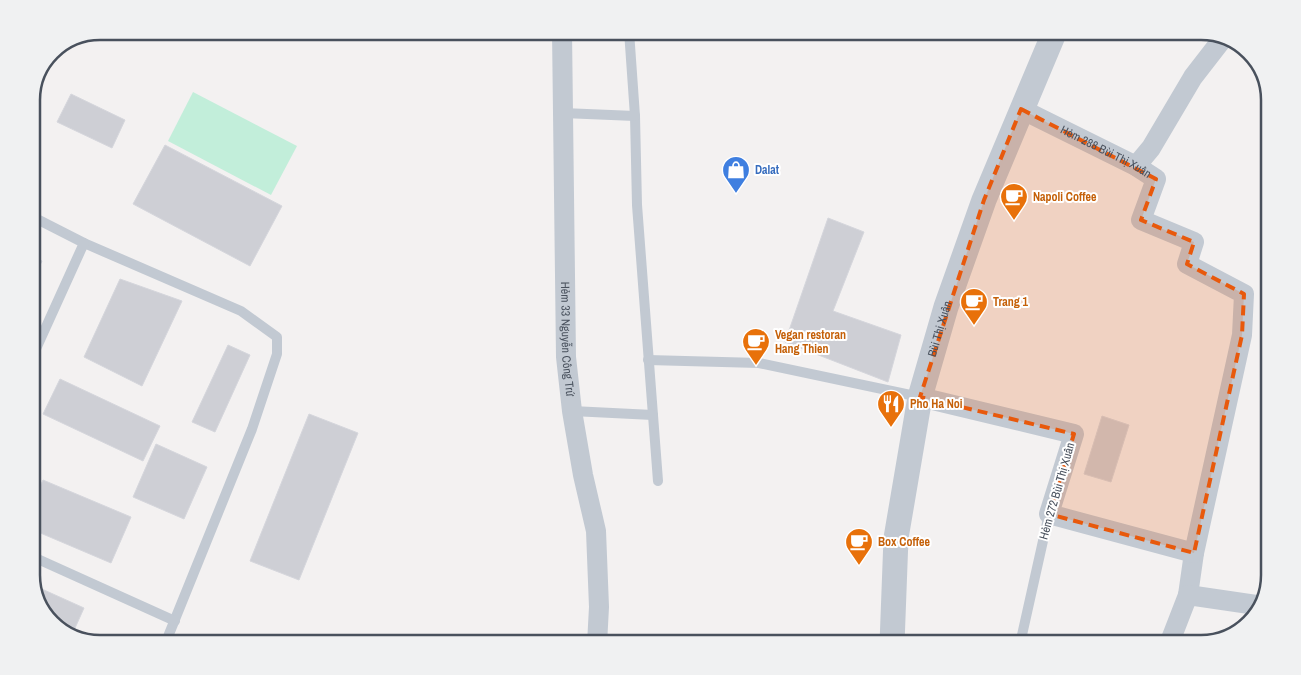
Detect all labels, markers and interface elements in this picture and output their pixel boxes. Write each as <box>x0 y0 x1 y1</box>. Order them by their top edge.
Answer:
street label: Hẻm 288 Bùi Thị Xuân <box>1058 122 1154 182</box>
shop icon: Dalat <box>721 155 751 194</box>
place label: Dalat <box>755 162 780 178</box>
cafe icon: Napoli Coffee <box>999 182 1029 221</box>
place label: Napoli Coffee <box>1033 189 1097 205</box>
street label: Hẻm 33 Nguyễn Công Trứ <box>557 282 578 397</box>
cafe icon: Trang 1 <box>959 287 989 326</box>
place label: Trang 1 <box>993 294 1029 310</box>
street label: Bùi Thị Xuân <box>924 299 956 359</box>
cafe icon: Vegan restoran Hang Thien <box>741 327 771 366</box>
place label: Vegan restoran Hang Thien <box>775 327 846 357</box>
restaurant icon: Pho Ha Noi <box>876 389 906 428</box>
place label: Pho Ha Noi <box>910 396 963 412</box>
street label: Hẻm 272 Bùi Thị Xuân <box>1036 441 1078 541</box>
cafe icon: Box Coffee <box>844 527 874 566</box>
place label: Box Coffee <box>878 534 930 550</box>

